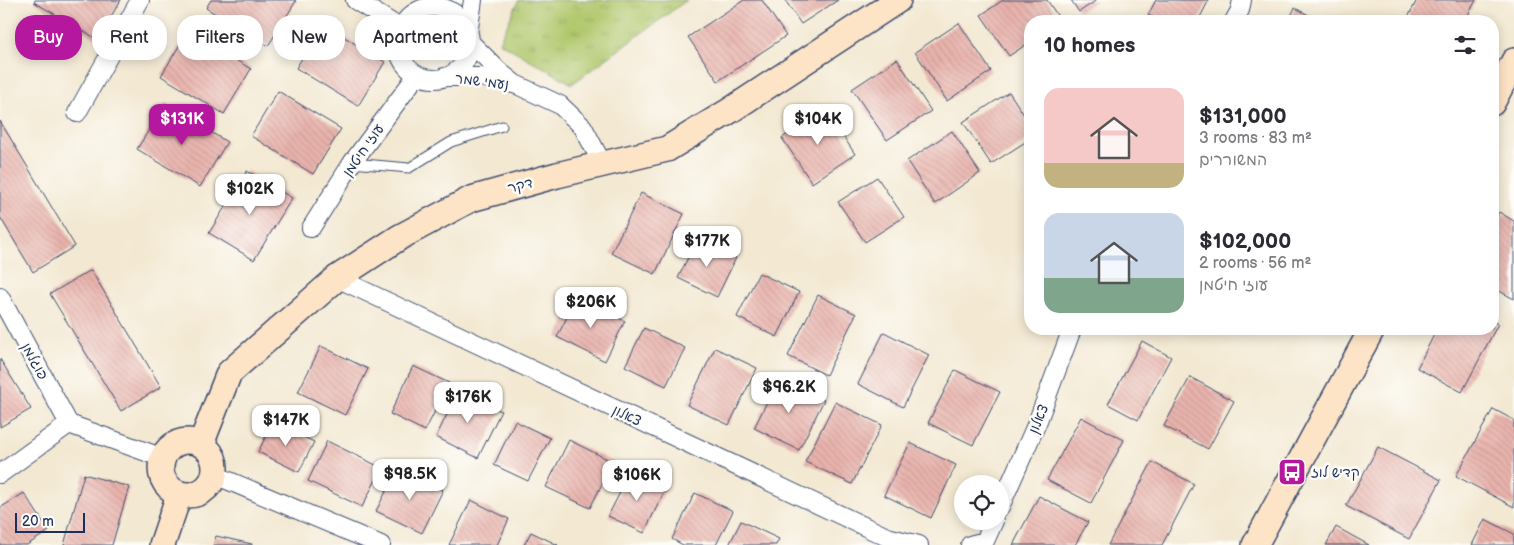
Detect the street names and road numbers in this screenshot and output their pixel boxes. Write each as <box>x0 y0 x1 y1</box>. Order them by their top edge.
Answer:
street label: נעמי שמר <box>454 70 510 93</box>
street label: עוזי חיטמן <box>339 121 388 180</box>
street label: דקר <box>506 174 535 197</box>
street label: פוגלמן <box>18 340 52 383</box>
street label: צאלון <box>610 401 644 430</box>
street label: צאלון <box>1025 402 1052 436</box>

